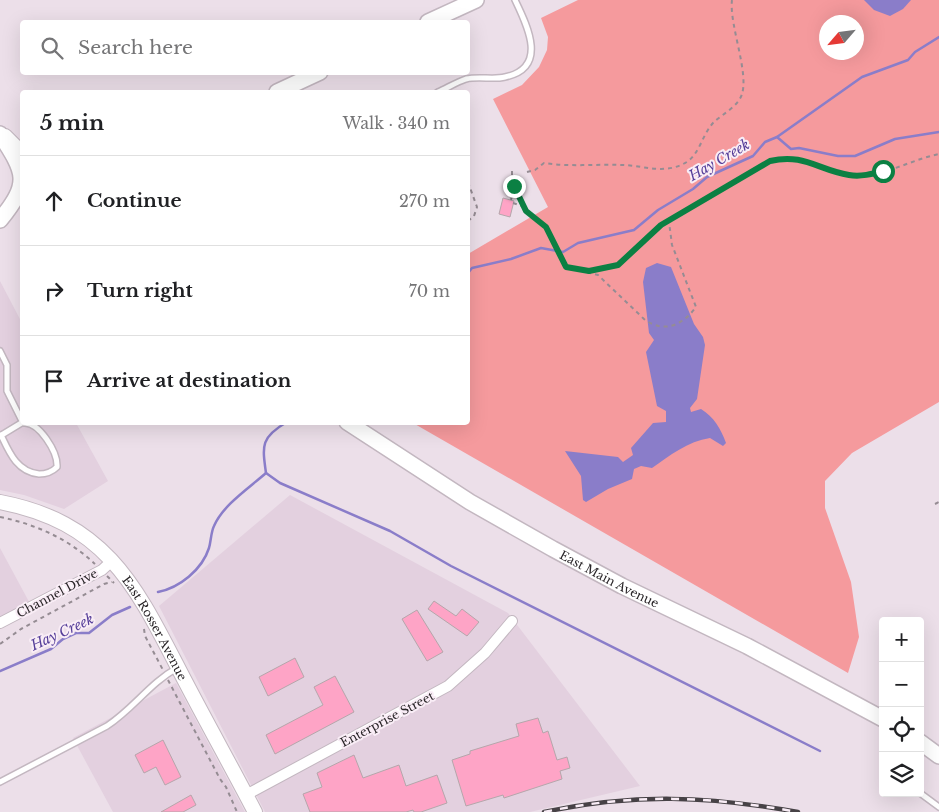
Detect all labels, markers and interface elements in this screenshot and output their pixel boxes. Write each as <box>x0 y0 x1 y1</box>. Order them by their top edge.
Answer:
north arrow <box>819 15 864 60</box>
search box <box>20 20 470 75</box>
icon: search <box>38 34 66 62</box>
text: Search here <box>78 36 193 59</box>
text: 5 min <box>40 110 104 136</box>
text: Walk · 340 m <box>343 113 450 133</box>
water label: Hay Creek <box>684 135 753 185</box>
route start <box>872 160 895 183</box>
route end <box>503 175 526 198</box>
icon: ahead <box>40 187 68 215</box>
text: Continue <box>87 189 182 212</box>
text: 270 m <box>399 191 450 211</box>
icon: right <box>40 277 68 305</box>
text: Turn right <box>87 279 193 302</box>
text: 70 m <box>409 281 450 301</box>
icon: arrive <box>40 367 68 395</box>
text: Arrive at destination <box>87 369 291 392</box>
street label: East Main Avenue <box>557 547 662 610</box>
street label: Channel Drive <box>14 565 100 621</box>
street label: East Rosser Avenue <box>119 573 191 683</box>
water label: Hay Creek <box>27 610 96 655</box>
map controls <box>879 617 924 797</box>
button: + <box>879 617 924 662</box>
button: − <box>879 662 924 707</box>
street label: Enterprise Street <box>338 688 437 750</box>
button: locate <box>879 707 924 752</box>
button: layers <box>879 752 924 797</box>

